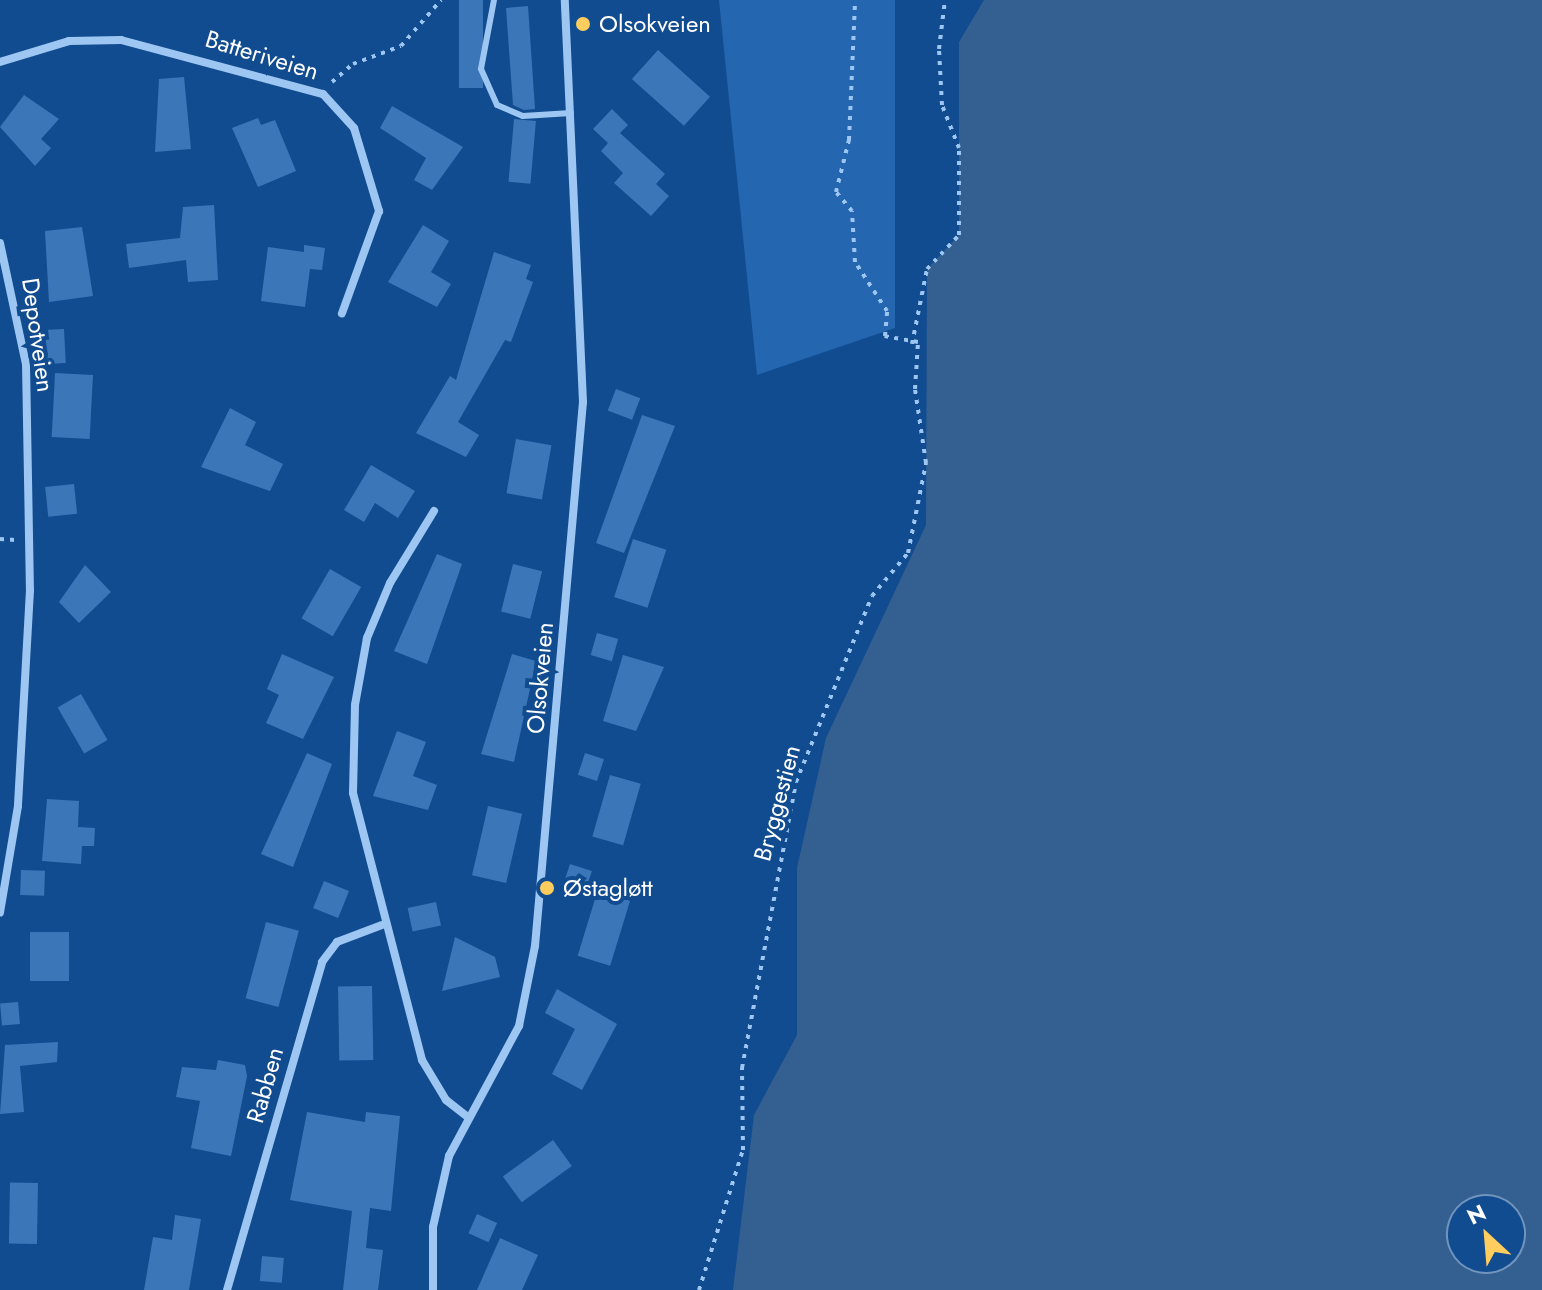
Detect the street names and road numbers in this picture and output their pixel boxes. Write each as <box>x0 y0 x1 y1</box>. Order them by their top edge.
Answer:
street label: Batteriveien <box>202 24 322 86</box>
street label: Depotveien <box>16 276 60 394</box>
street label: Olsokveien <box>521 621 559 735</box>
street label: Bryggestien <box>748 742 806 864</box>
street label: Rabben <box>241 1044 289 1126</box>

